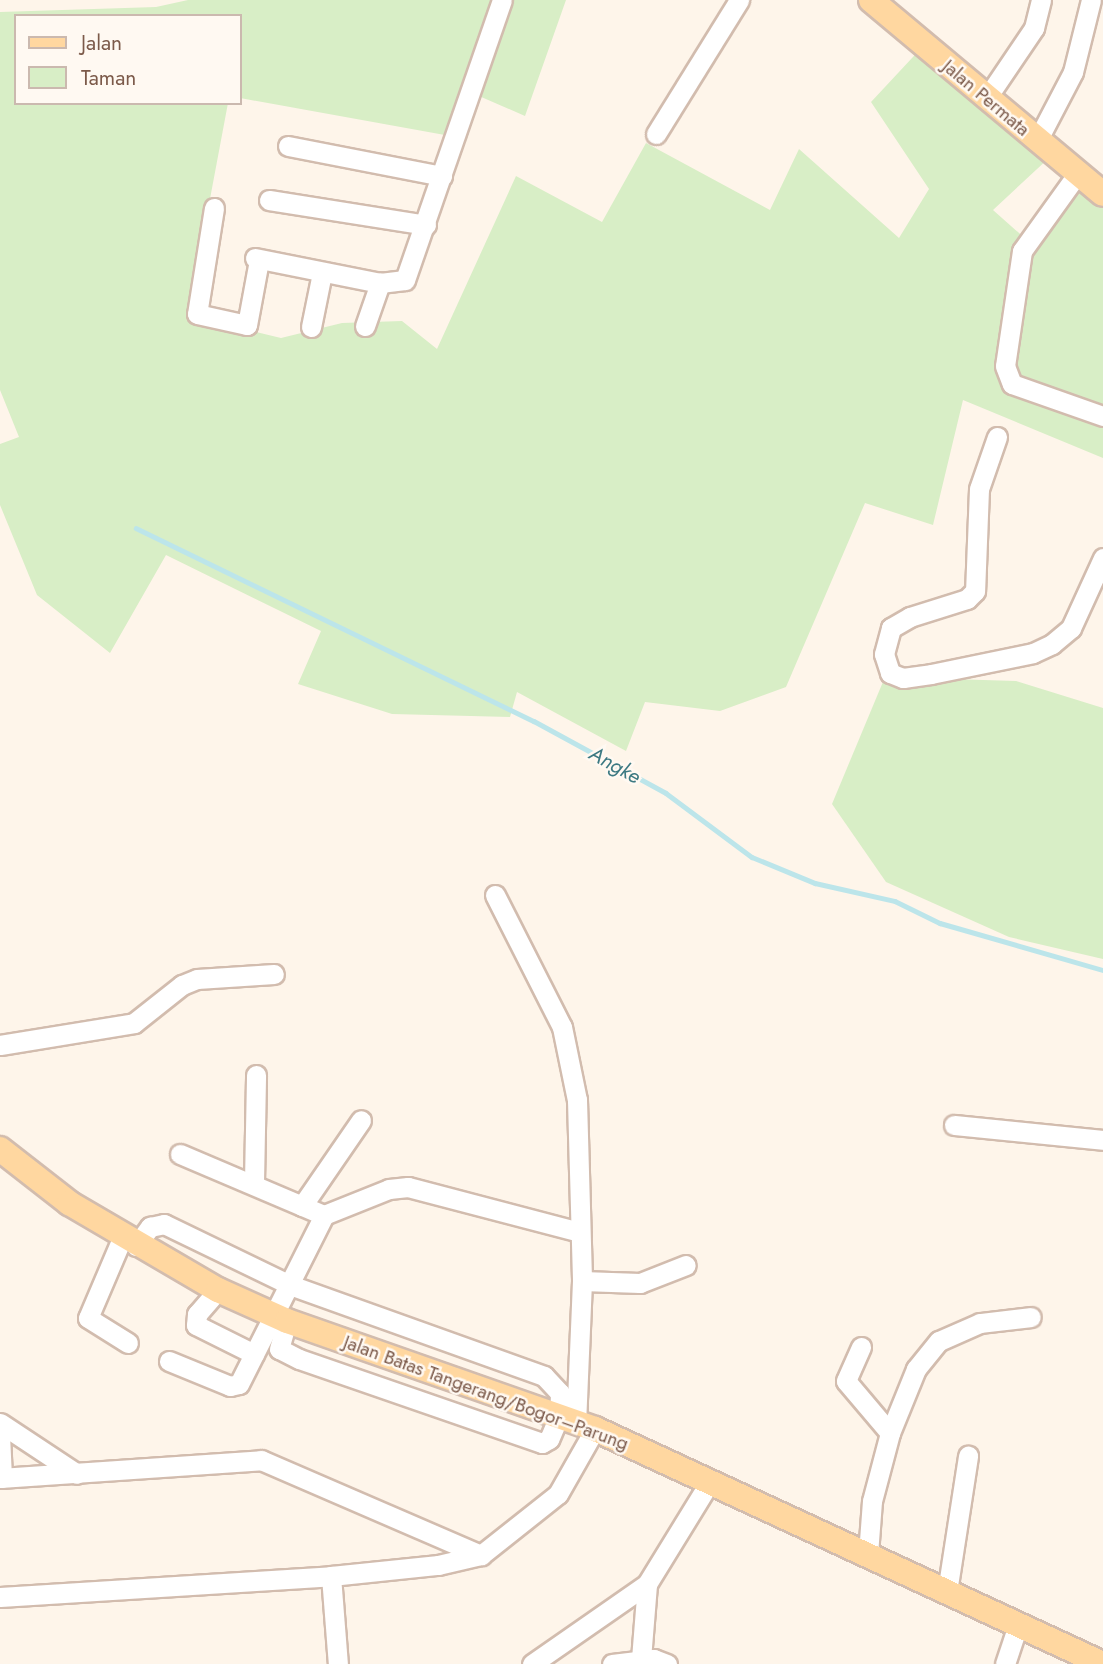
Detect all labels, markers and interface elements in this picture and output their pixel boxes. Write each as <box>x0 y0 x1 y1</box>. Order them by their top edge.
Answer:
legend <box>14 14 242 105</box>
text: Jalan <box>81 28 122 58</box>
street label: Jalan Permata <box>938 55 1034 141</box>
text: Taman <box>81 63 136 93</box>
water label: Angke <box>585 741 645 789</box>
street label: Jalan Batas Tangerang/Bogor–Parung <box>340 1331 632 1455</box>

